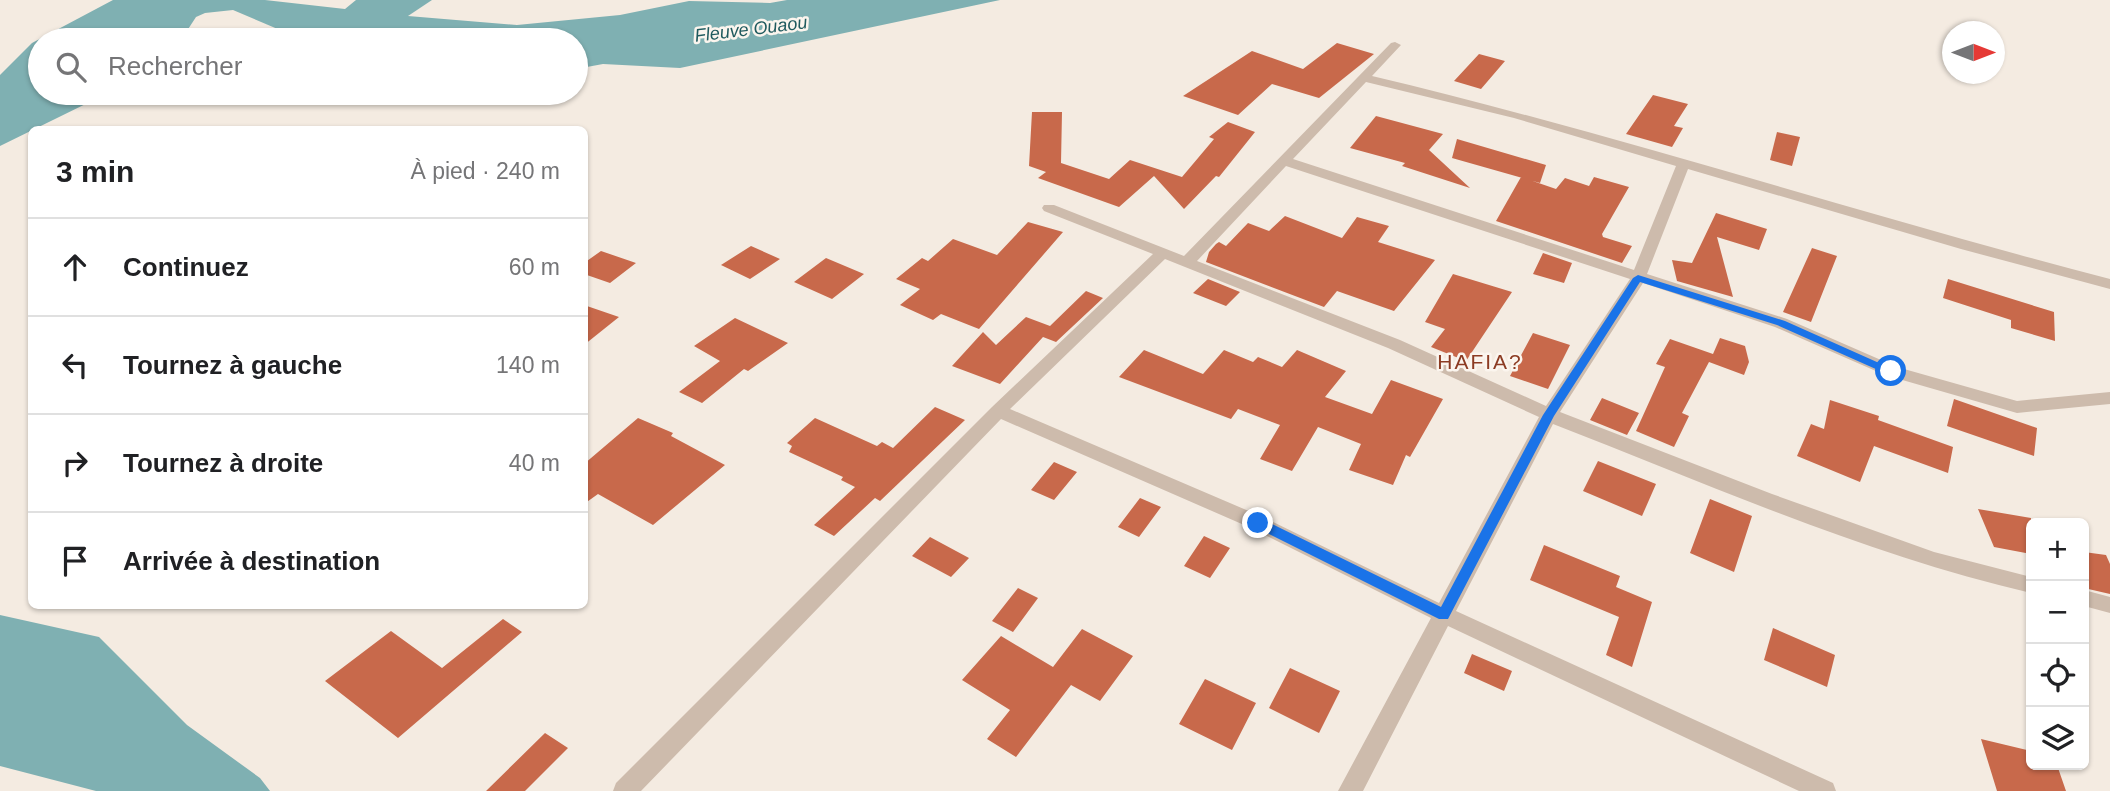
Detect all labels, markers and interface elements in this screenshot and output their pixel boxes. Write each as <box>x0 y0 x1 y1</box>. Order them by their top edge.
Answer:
water label: Fleuve Ouaou <box>694 12 808 46</box>
north arrow <box>1942 21 2005 84</box>
search box <box>28 28 588 105</box>
icon: search <box>52 48 90 86</box>
text: Rechercher <box>108 51 242 81</box>
text: 3 min <box>56 155 134 188</box>
text: À pied · 240 m <box>410 158 560 184</box>
icon: ahead <box>56 248 94 286</box>
text: Continuez <box>123 252 249 282</box>
text: 60 m <box>509 254 560 280</box>
icon: left <box>56 346 94 384</box>
text: Tournez à gauche <box>123 350 342 380</box>
district label: HAFIA? <box>1437 350 1523 373</box>
text: 140 m <box>496 352 560 378</box>
route start <box>1875 355 1906 386</box>
icon: right <box>56 444 94 482</box>
text: Tournez à droite <box>123 448 323 478</box>
text: 40 m <box>509 450 560 476</box>
route end <box>1242 507 1273 538</box>
map controls <box>2026 518 2089 770</box>
button: + <box>2026 518 2089 581</box>
icon: arrive <box>56 542 94 580</box>
text: Arrivée à destination <box>123 546 380 576</box>
button: − <box>2026 581 2089 644</box>
button: locate <box>2026 644 2089 707</box>
button: layers <box>2026 707 2089 770</box>

